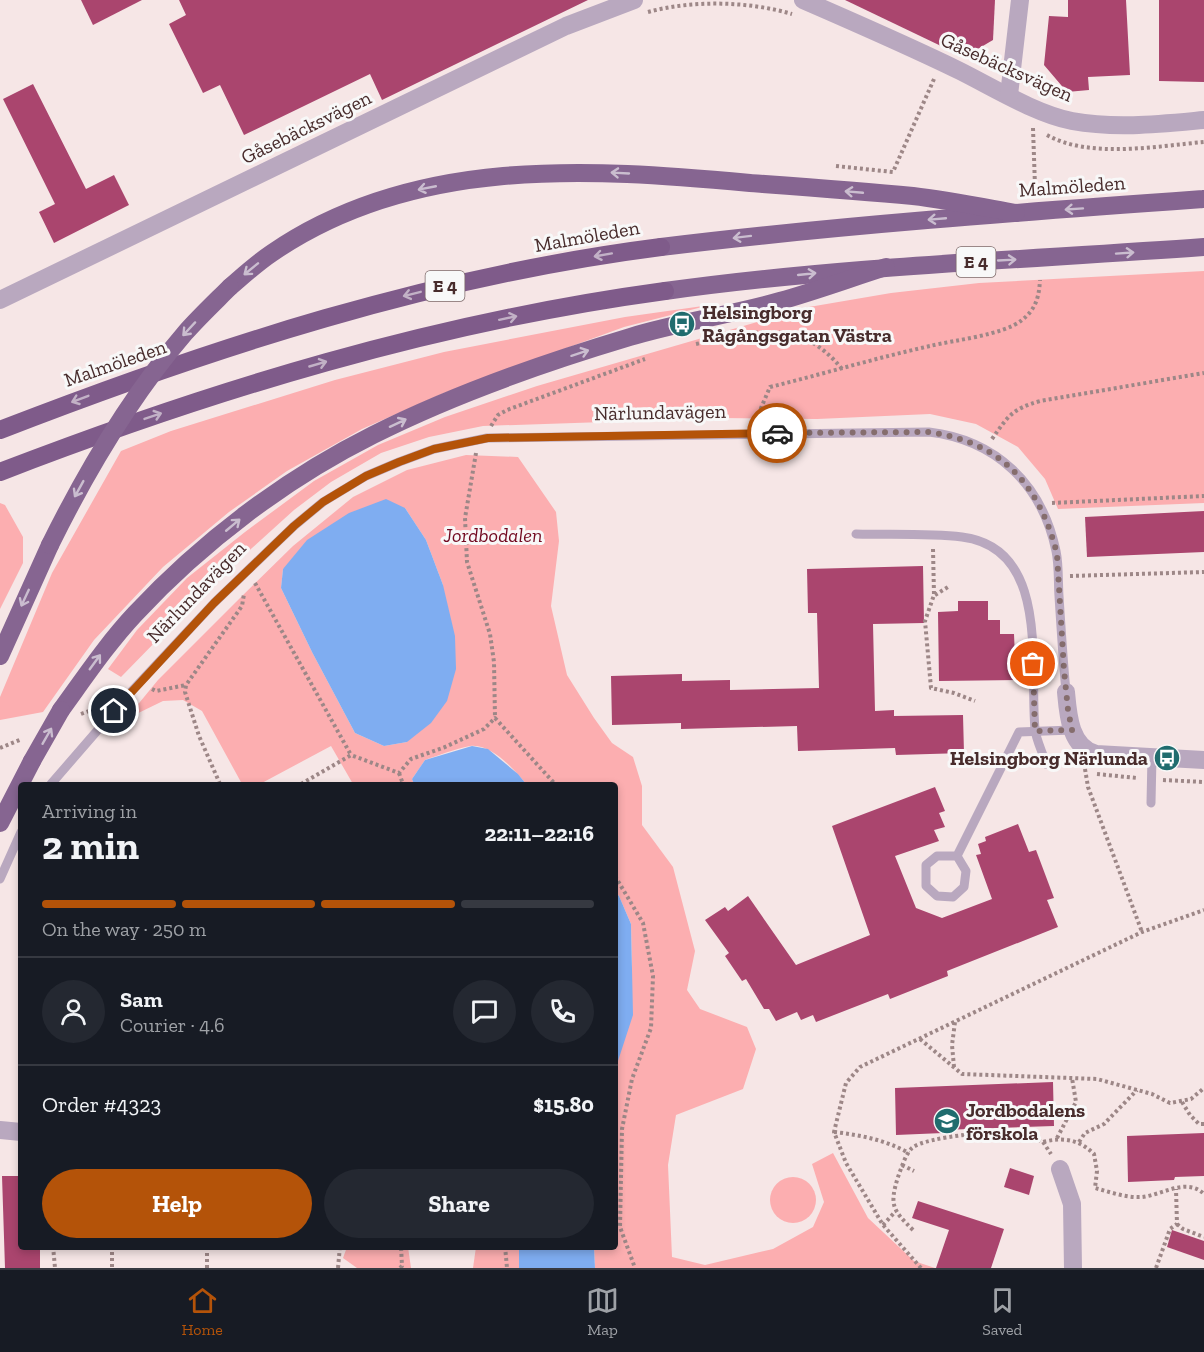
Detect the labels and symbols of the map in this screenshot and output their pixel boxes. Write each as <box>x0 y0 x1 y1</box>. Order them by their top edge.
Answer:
street label: Gåsebäcksvägen <box>937 27 1077 107</box>
street label: Gåsebäcksvägen <box>237 85 376 169</box>
one-way arrow <box>611 168 631 179</box>
street label: Malmöleden <box>1018 170 1126 202</box>
one-way arrow <box>417 183 437 194</box>
one-way arrow <box>844 186 864 197</box>
one-way arrow <box>1064 203 1084 214</box>
one-way arrow <box>927 214 947 225</box>
street label: Malmöleden <box>532 215 642 257</box>
one-way arrow <box>733 232 753 243</box>
road number: E 4 <box>956 247 996 277</box>
one-way arrow <box>1115 247 1135 258</box>
one-way arrow <box>594 250 614 261</box>
one-way arrow <box>997 255 1017 266</box>
one-way arrow <box>244 263 260 276</box>
one-way arrow <box>796 269 816 280</box>
road number: E 4 <box>426 271 464 301</box>
one-way arrow <box>403 289 422 300</box>
place label: Helsingborg Rågångsgatan Västra <box>702 300 892 347</box>
bus stop icon: Helsingborg Rågångsgatan Västra <box>667 309 697 339</box>
one-way arrow <box>498 311 517 323</box>
one-way arrow <box>182 321 196 336</box>
street label: Malmöleden <box>61 334 170 392</box>
one-way arrow <box>570 347 589 358</box>
one-way arrow <box>308 358 327 369</box>
one-way arrow <box>71 394 90 405</box>
street label: Närlundavägen <box>594 399 727 425</box>
courier <box>747 403 807 463</box>
one-way arrow <box>143 409 162 420</box>
one-way arrow <box>389 417 407 429</box>
one-way arrow <box>73 480 85 497</box>
one-way arrow <box>225 518 240 532</box>
park label: Jordbodalen <box>443 523 542 547</box>
street label: Närlundavägen <box>141 536 251 648</box>
one-way arrow <box>19 589 30 607</box>
pin <box>1007 638 1058 689</box>
one-way arrow <box>89 655 101 671</box>
pin <box>88 685 139 736</box>
one-way arrow <box>42 727 53 745</box>
bus stop icon: Helsingborg Närlunda <box>1152 743 1182 773</box>
place label: Helsingborg Närlunda <box>950 746 1148 770</box>
place label: Jordbodalens förskola <box>966 1098 1085 1145</box>
school or university icon: Jordbodalens förskola <box>932 1106 962 1136</box>

